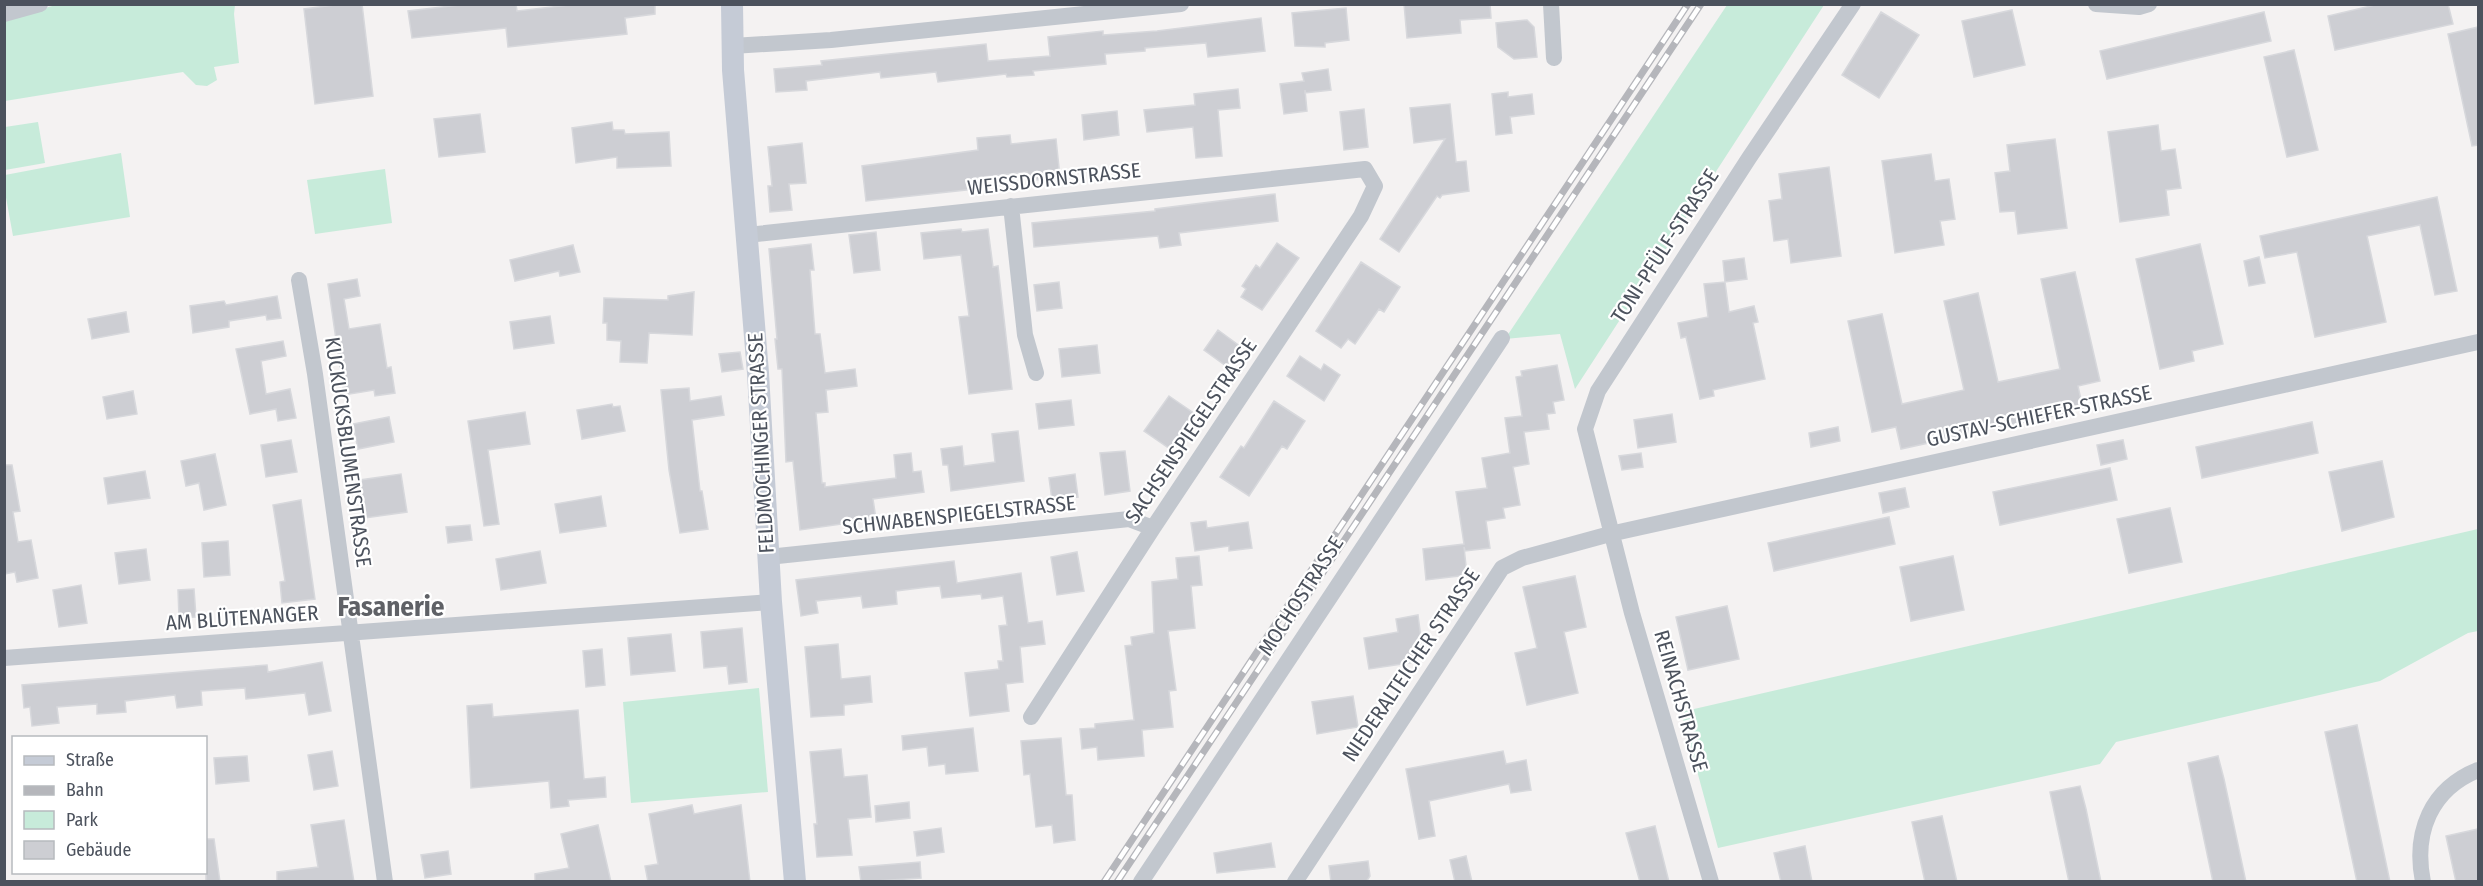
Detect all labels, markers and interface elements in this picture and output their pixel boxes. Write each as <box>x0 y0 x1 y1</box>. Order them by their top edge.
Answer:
street label: WEISSDORNSTRASSE <box>966 157 1142 201</box>
street label: TONI-PFÜLF-STRASSE <box>1605 164 1725 328</box>
street label: FELDMOCHINGER STRASSE <box>742 332 780 554</box>
street label: SACHSENSPIEGELSTRASSE <box>1119 333 1263 528</box>
street label: KUCKUCKSBLUMENSTRASSE <box>319 335 377 569</box>
street label: GUSTAV-SCHIEFER-STRASSE <box>1924 379 2154 453</box>
street label: SCHWABENSPIEGELSTRASSE <box>841 490 1077 540</box>
street label: MOCHOSTRASSE <box>1253 531 1349 661</box>
street label: NIEDERALTEICHER STRASSE <box>1337 563 1485 767</box>
district label: Fasanerie <box>337 591 445 623</box>
street label: AM BLÜTENANGER <box>165 600 320 636</box>
street label: REINACHSTRASSE <box>1648 627 1714 775</box>
legend <box>12 736 207 874</box>
text: Straße <box>66 749 114 771</box>
text: Bahn <box>66 779 104 801</box>
text: Park <box>66 809 99 831</box>
text: Gebäude <box>66 839 132 861</box>

